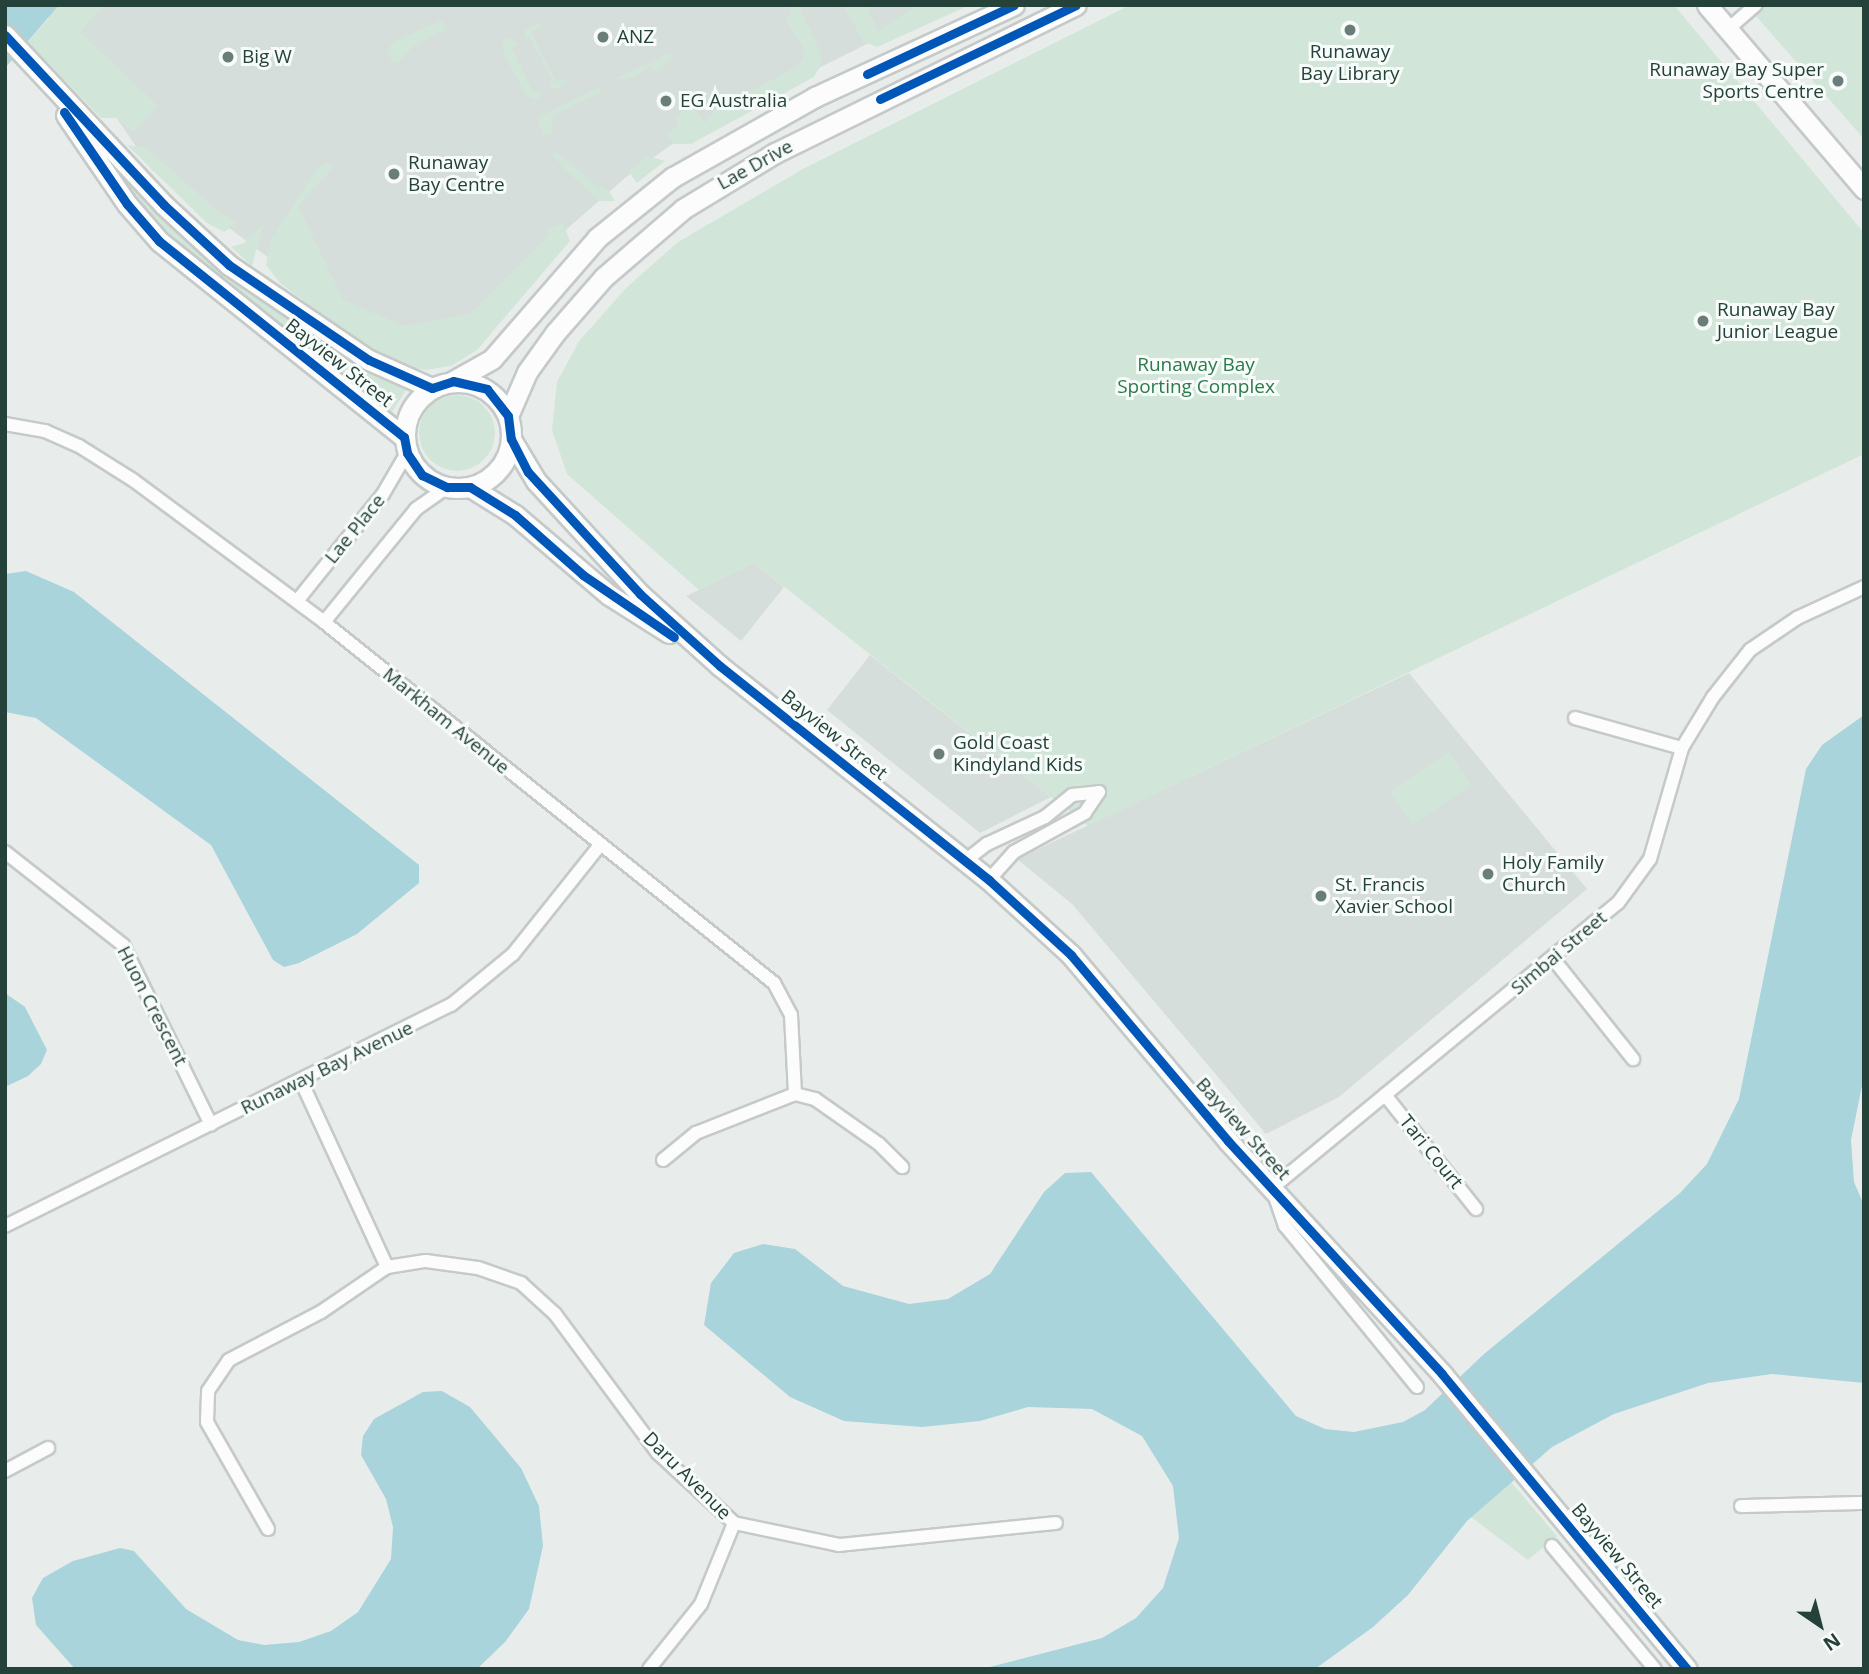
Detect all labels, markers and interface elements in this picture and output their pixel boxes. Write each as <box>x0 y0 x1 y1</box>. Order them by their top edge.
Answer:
marker: Runaway Bay Library <box>1342 22 1358 38</box>
place label: ANZ <box>617 26 654 48</box>
marker: ANZ <box>595 29 611 45</box>
place label: Runaway Bay Library <box>1300 41 1400 85</box>
place label: Big W <box>242 46 292 68</box>
marker: Big W <box>220 49 236 65</box>
place label: Runaway Bay Super Sports Centre <box>1649 59 1824 103</box>
marker: Runaway Bay Super Sports Centre <box>1830 73 1846 89</box>
place label: EG Australia <box>680 90 787 112</box>
marker: EG Australia <box>658 93 674 109</box>
street label: Lae Drive <box>713 135 797 195</box>
place label: Runaway Bay Centre <box>408 152 505 196</box>
marker: Runaway Bay Centre <box>386 166 402 182</box>
place label: Runaway Bay Junior League <box>1717 299 1838 343</box>
marker: Runaway Bay Junior League <box>1695 313 1711 329</box>
street label: Bayview Street <box>281 314 397 412</box>
park label: Runaway Bay Sporting Complex <box>1117 354 1275 398</box>
street label: Lae Place <box>320 490 390 568</box>
street label: Markham Avenue <box>378 663 514 779</box>
street label: Bayview Street <box>776 685 892 785</box>
place label: Gold Coast Kindyland Kids <box>953 732 1083 776</box>
marker: Gold Coast Kindyland Kids <box>931 746 947 762</box>
place label: Holy Family Church <box>1502 852 1604 896</box>
marker: Holy Family Church <box>1480 866 1496 882</box>
place label: St. Francis Xavier School <box>1335 874 1453 918</box>
marker: St. Francis Xavier School <box>1313 888 1329 904</box>
street label: Simbai Street <box>1507 906 1611 1000</box>
street label: Huon Crescent <box>112 942 192 1070</box>
street label: Runaway Bay Avenue <box>237 1016 417 1120</box>
street label: Bayview Street <box>1191 1073 1295 1185</box>
street label: Tari Court <box>1394 1111 1468 1193</box>
street label: Daru Avenue <box>638 1427 736 1525</box>
street label: Bayview Street <box>1566 1499 1668 1613</box>
north arrow <box>1785 1590 1855 1660</box>
text: N <box>1818 1627 1846 1657</box>

